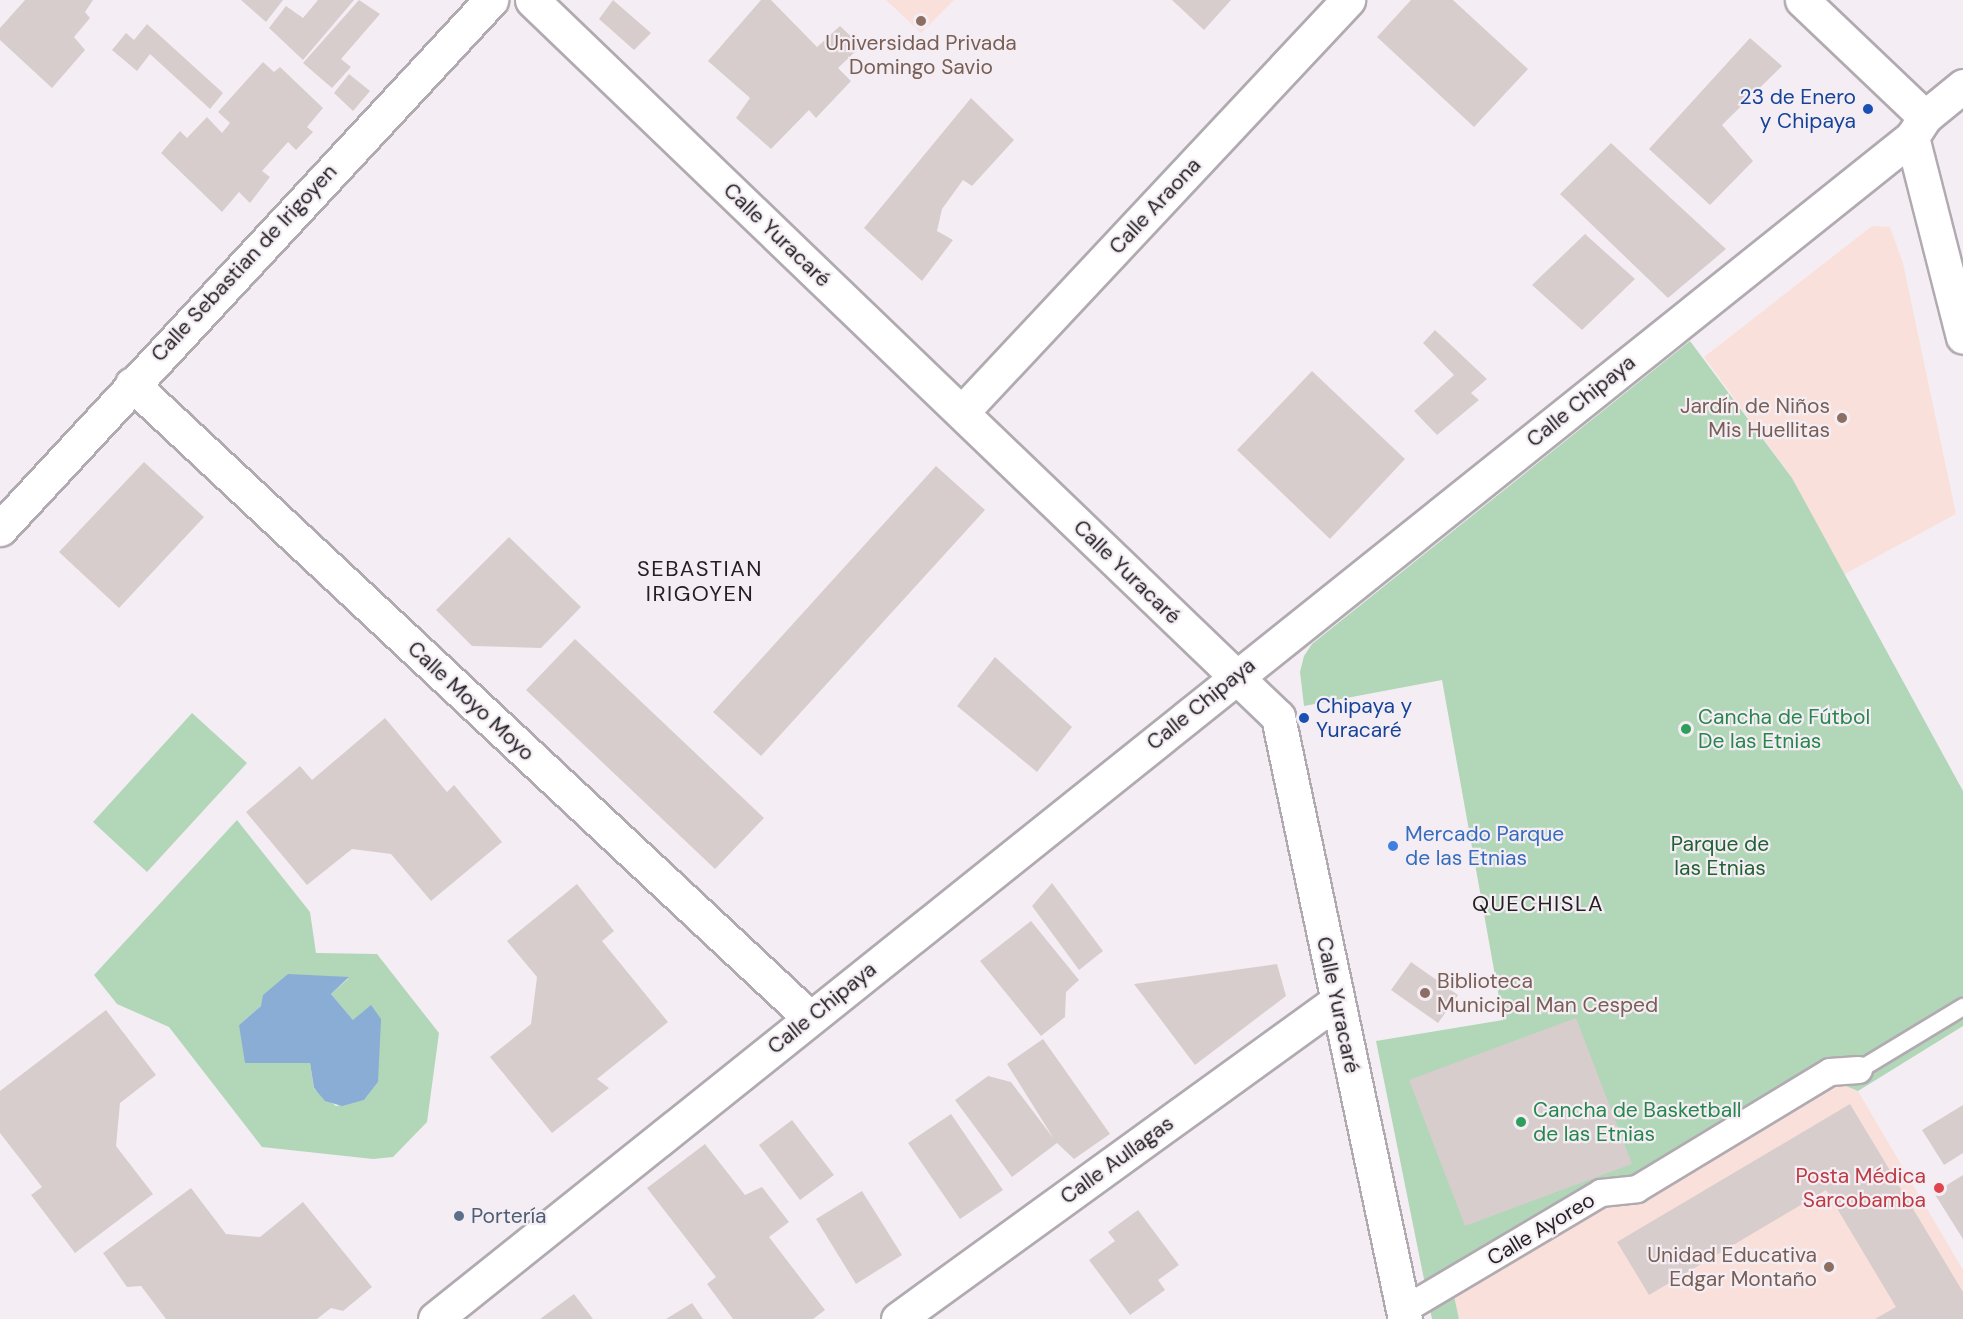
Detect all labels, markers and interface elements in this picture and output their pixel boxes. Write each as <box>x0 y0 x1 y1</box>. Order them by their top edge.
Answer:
marker: Universidad Privada Domingo Savio <box>914 14 928 28</box>
place label: Universidad Privada Domingo Savio <box>825 30 1017 80</box>
place label: 23 de Enero y Chipaya <box>1740 84 1856 134</box>
marker: 23 de Enero y Chipaya <box>1861 102 1875 116</box>
street label: Calle Araona <box>1104 153 1206 259</box>
street label: Calle Sebastian de Irigoyen <box>146 159 342 367</box>
street label: Calle Yuracaré <box>718 178 836 292</box>
street label: Calle Chipaya <box>1522 350 1640 452</box>
place label: Jardín de Niños Mis Huellitas <box>1680 393 1830 443</box>
marker: Jardín de Niños Mis Huellitas <box>1835 411 1849 425</box>
street label: Calle Yuracaré <box>1068 515 1186 629</box>
district label: SEBASTIAN IRIGOYEN <box>637 555 763 606</box>
street label: Calle Moyo Moyo <box>403 636 539 766</box>
street label: Calle Chipaya <box>1142 653 1260 755</box>
place label: Chipaya y Yuracaré <box>1316 693 1412 743</box>
place label: Cancha de Fútbol De las Etnias <box>1698 704 1870 754</box>
marker: Chipaya y Yuracaré <box>1297 711 1311 725</box>
marker: Cancha de Fútbol De las Etnias <box>1679 722 1693 736</box>
place label: Mercado Parque de las Etnias <box>1405 821 1564 871</box>
park label: Parque de las Etnias <box>1671 831 1769 881</box>
marker: Mercado Parque de las Etnias <box>1386 839 1400 853</box>
district label: QUECHISLA <box>1472 891 1604 917</box>
street label: Calle Yuracaré <box>1311 934 1365 1076</box>
street label: Calle Chipaya <box>763 957 881 1059</box>
place label: Biblioteca Municipal Man Cesped <box>1437 968 1658 1018</box>
marker: Biblioteca Municipal Man Cesped <box>1418 986 1432 1000</box>
place label: Cancha de Basketball de las Etnias <box>1533 1097 1742 1147</box>
street label: Calle Aullagas <box>1056 1111 1178 1209</box>
marker: Cancha de Basketball de las Etnias <box>1514 1115 1528 1129</box>
place label: Posta Médica Sarcobamba <box>1795 1163 1926 1213</box>
marker: Posta Médica Sarcobamba <box>1930 1179 1948 1197</box>
street label: Calle Ayoreo <box>1483 1187 1599 1271</box>
place label: Portería <box>471 1203 547 1229</box>
marker: Portería <box>452 1209 466 1223</box>
place label: Unidad Educativa Edgar Montaño <box>1647 1242 1817 1292</box>
marker: Unidad Educativa Edgar Montaño <box>1822 1260 1836 1274</box>

